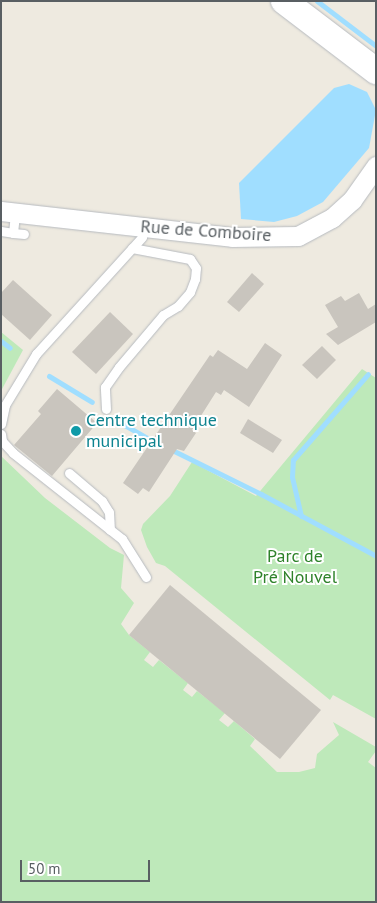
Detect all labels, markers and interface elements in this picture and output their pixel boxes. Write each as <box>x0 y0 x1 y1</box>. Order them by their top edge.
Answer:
street label: Rue de Comboire <box>140 216 272 246</box>
place label: Centre technique municipal <box>86 410 217 452</box>
marker: Centre technique municipal <box>70 425 82 437</box>
park label: Parc de Pré Nouvel <box>253 546 337 588</box>
scale bar <box>22 850 152 882</box>
text: 50 m <box>28 859 61 878</box>

